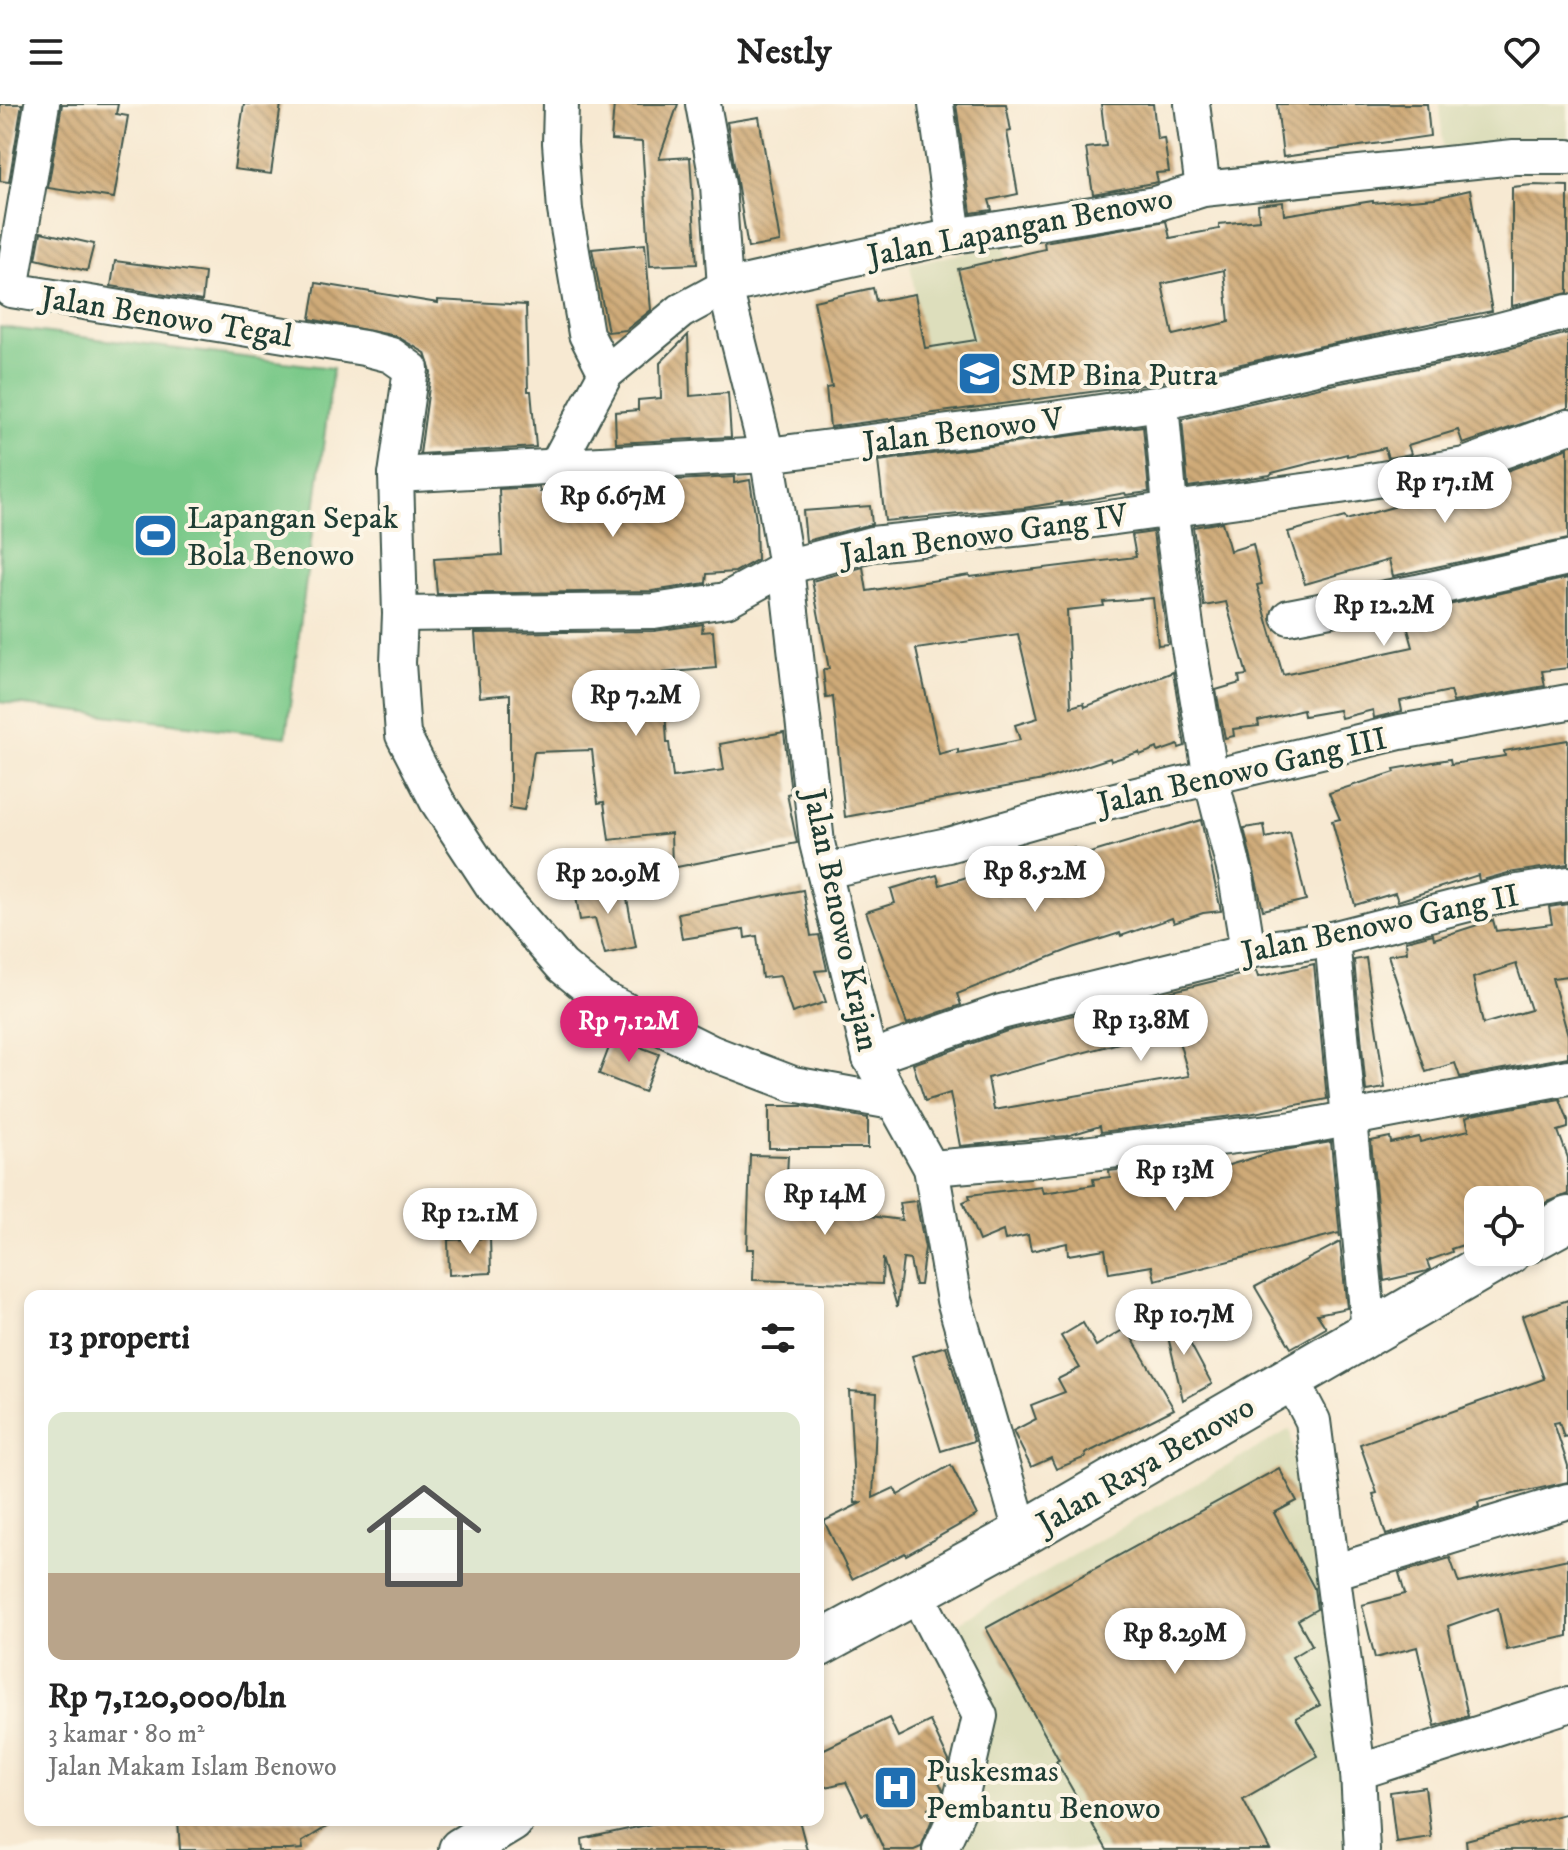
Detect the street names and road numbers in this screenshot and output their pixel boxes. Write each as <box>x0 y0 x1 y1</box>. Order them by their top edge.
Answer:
street label: Jalan Lapangan Benowo <box>862 179 1176 278</box>
street label: Jalan Benowo Tegal <box>35 278 296 358</box>
street label: Jalan Benowo V <box>858 400 1066 464</box>
street label: Jalan Benowo Gang IV <box>835 496 1131 576</box>
street label: Jalan Benowo Gang III <box>1091 719 1391 825</box>
street label: Jalan Benowo Krajan <box>792 783 887 1055</box>
street label: Jalan Benowo Gang II <box>1235 876 1523 975</box>
street label: Jalan Raya Benowo <box>1028 1387 1262 1546</box>

